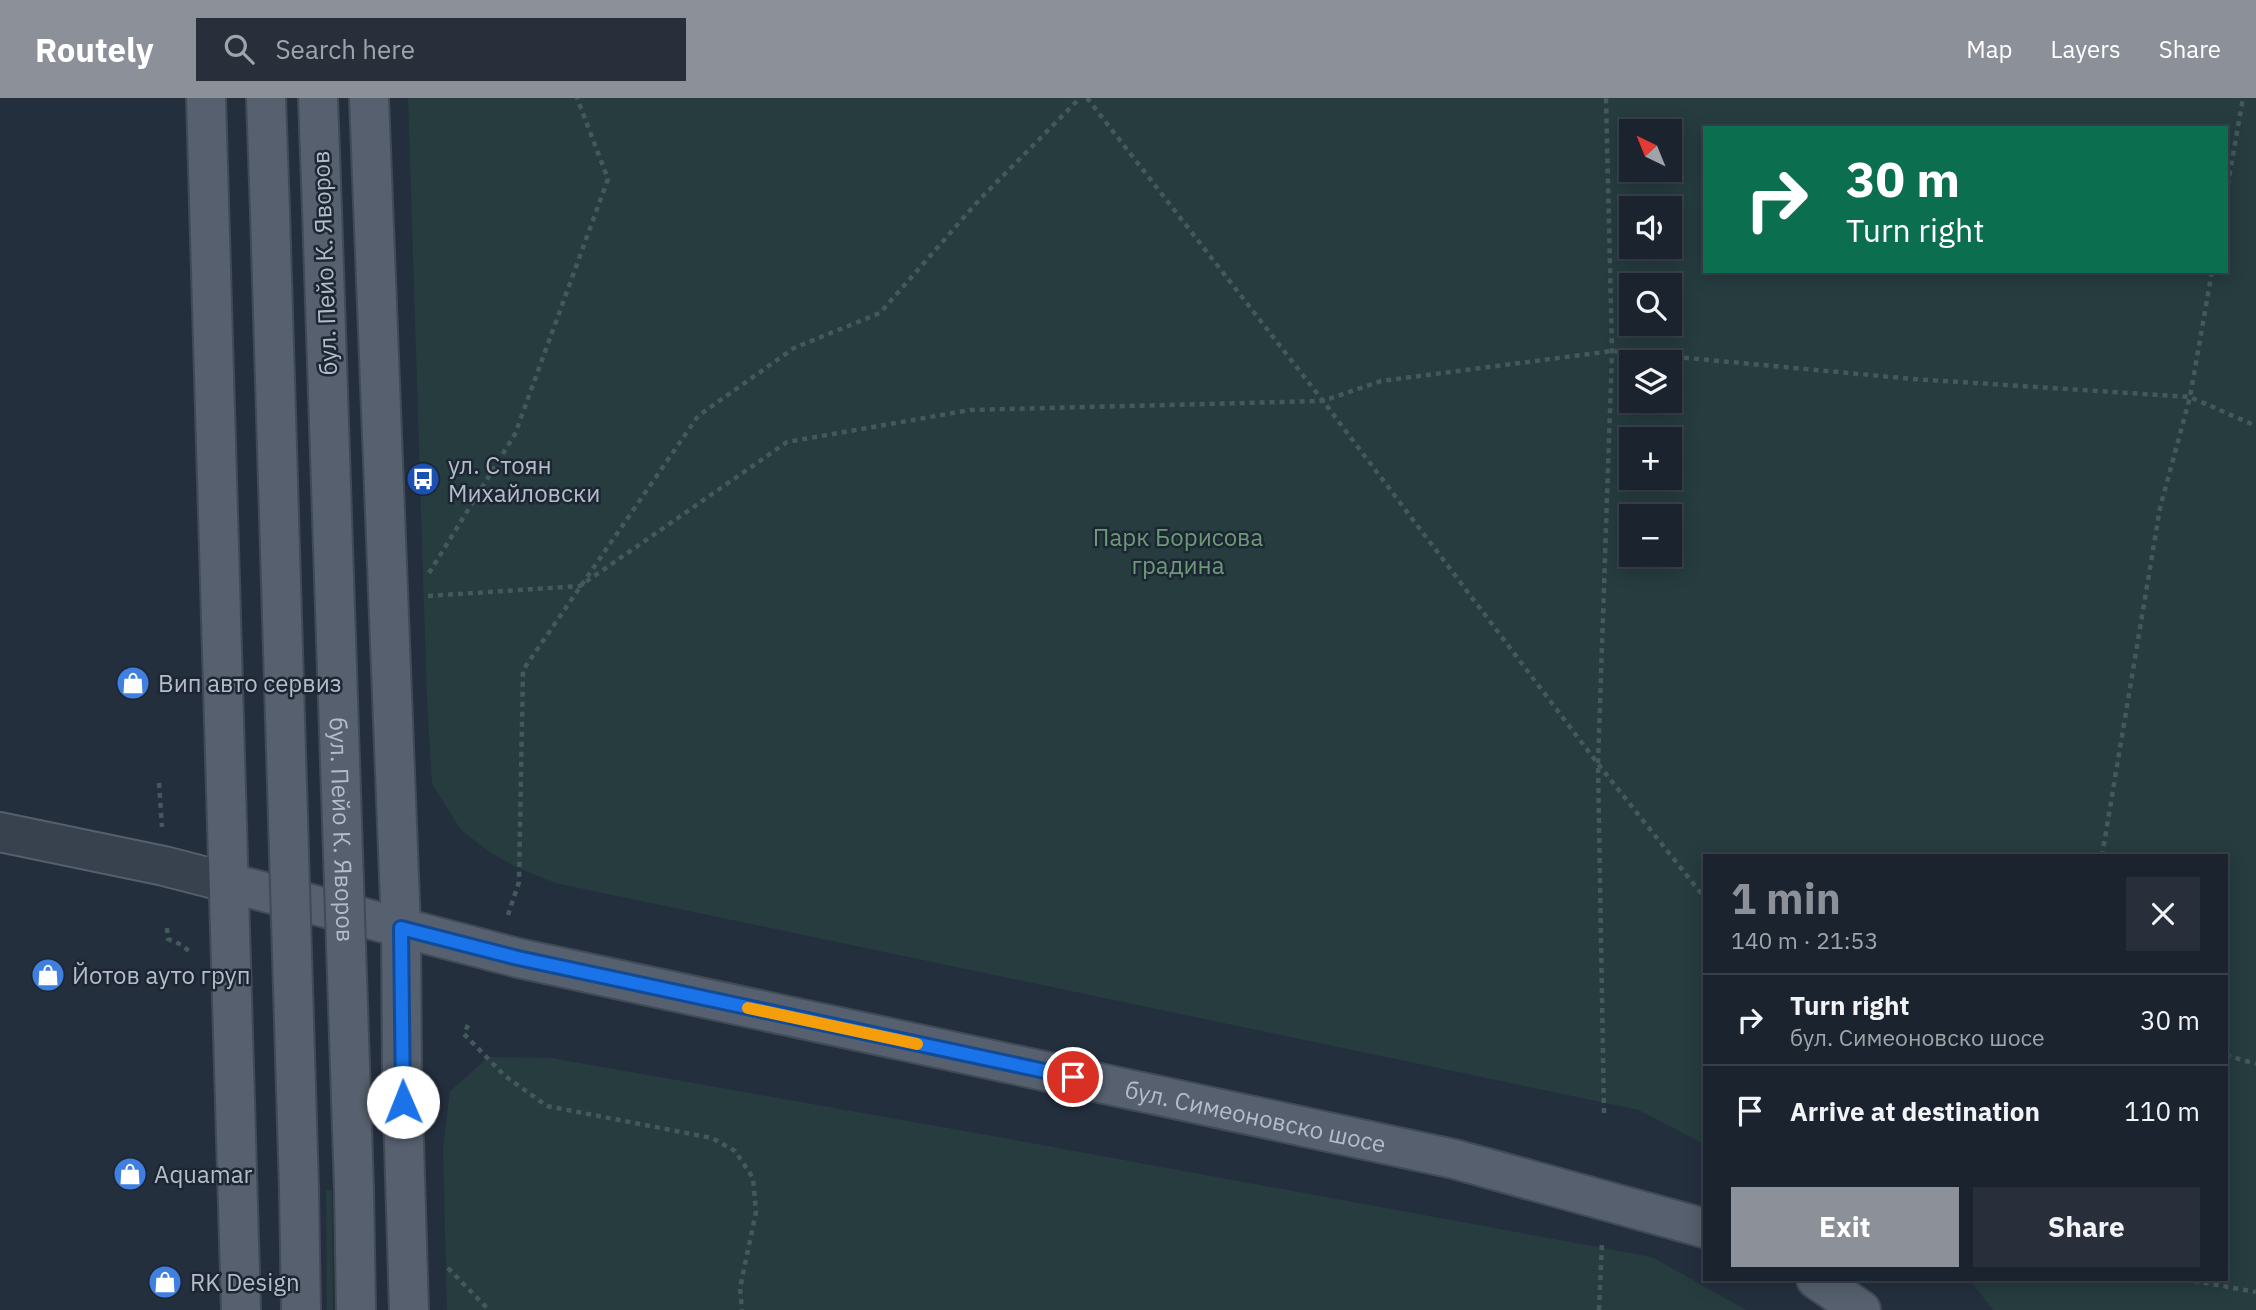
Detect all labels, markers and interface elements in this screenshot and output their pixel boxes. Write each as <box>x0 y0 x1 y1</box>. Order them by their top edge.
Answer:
search box <box>196 18 686 81</box>
text: Routely <box>35 28 154 71</box>
icon: search <box>220 30 258 68</box>
text: Search here <box>276 32 415 66</box>
text: Map <box>1966 33 2013 65</box>
text: Layers <box>2051 33 2121 65</box>
text: Share <box>2159 33 2221 65</box>
north arrow <box>1619 119 1682 182</box>
map controls <box>1619 119 1682 567</box>
text: 30 m <box>1846 147 1960 210</box>
street label: бул. Пейо К. Яворов <box>304 150 344 376</box>
icon: right <box>1731 154 1822 245</box>
button: sound <box>1619 196 1682 259</box>
text: Turn right <box>1846 209 1984 251</box>
button: search <box>1619 273 1682 336</box>
button: layers <box>1619 350 1682 413</box>
button: + <box>1619 427 1682 490</box>
place label: ул. Стоян Михайловски <box>448 449 600 509</box>
bus stop icon: ул. Стоян Михайловски <box>404 460 442 498</box>
button: − <box>1619 504 1682 567</box>
park label: Парк Борисова градина <box>1093 521 1263 581</box>
shop icon: Вип авто сервиз <box>114 664 152 702</box>
place label: Вип авто сервиз <box>158 667 342 699</box>
street label: бул. Пейо К. Яворов <box>323 717 362 943</box>
text: 1 min <box>1731 871 1841 926</box>
button: close <box>2126 877 2200 951</box>
text: 140 m · 21:53 <box>1731 925 1878 955</box>
shop icon: Йотов ауто груп <box>29 956 67 994</box>
place label: Йотов ауто груп <box>72 959 251 991</box>
text: Turn right <box>1790 988 1909 1022</box>
icon: right <box>1731 1001 1769 1039</box>
text: 30 m <box>2140 1003 2200 1037</box>
text: бул. Симеоновско шосе <box>1790 1022 2045 1052</box>
pin <box>1043 1047 1103 1107</box>
icon: arrive <box>1054 1058 1092 1096</box>
position arrow <box>366 1065 440 1139</box>
street label: бул. Симеоновско шосе <box>1122 1073 1389 1160</box>
icon: arrive <box>1731 1092 1769 1130</box>
text: Arrive at destination <box>1790 1094 2040 1128</box>
text: 110 m <box>2124 1094 2200 1128</box>
shop icon: Aquamar <box>111 1155 149 1193</box>
place label: Aquamar <box>154 1158 253 1190</box>
button: Exit <box>1731 1187 1959 1267</box>
button: Share <box>1973 1187 2200 1267</box>
shop icon: RK Design <box>146 1263 184 1301</box>
place label: RK Design <box>190 1266 300 1298</box>

